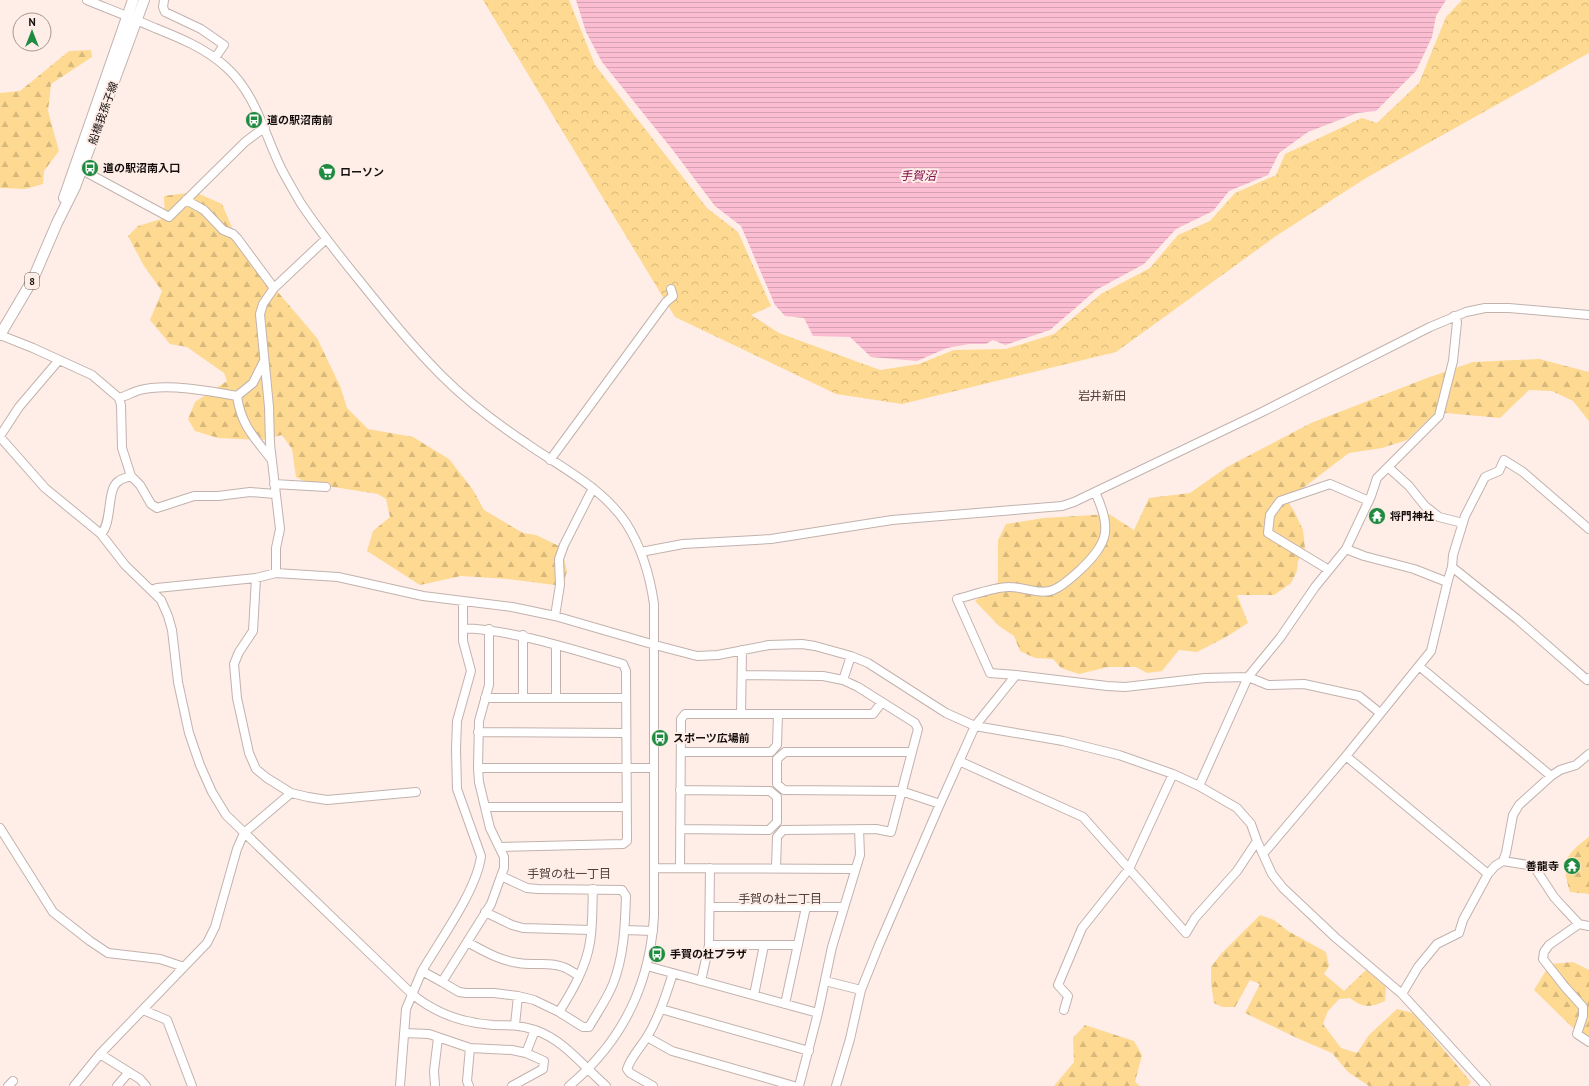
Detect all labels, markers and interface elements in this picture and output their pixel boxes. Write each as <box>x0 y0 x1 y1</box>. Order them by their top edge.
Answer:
north arrow <box>12 12 52 52</box>
text: N <box>28 15 36 29</box>
street label: 船橋我孫子線 <box>85 80 121 146</box>
bus stop icon: 道の駅沼南前 <box>244 110 264 130</box>
place label: 道の駅沼南前 <box>267 113 333 127</box>
bus stop icon: 道の駅沼南入口 <box>80 158 100 178</box>
place label: 道の駅沼南入口 <box>103 161 180 175</box>
supermarket icon: ローソン <box>317 162 337 182</box>
place label: ローソン <box>340 165 384 179</box>
water label: 手賀沼 <box>900 168 938 183</box>
road number: 8 <box>25 273 39 289</box>
district label: 岩井新田 <box>1078 388 1126 403</box>
temple icon: 将門神社 <box>1367 506 1387 526</box>
place label: 将門神社 <box>1390 509 1434 523</box>
bus stop icon: スポーツ広場前 <box>650 728 670 748</box>
place label: スポーツ広場前 <box>673 731 750 745</box>
temple icon: 善龍寺 <box>1562 856 1582 876</box>
place label: 善龍寺 <box>1526 859 1559 873</box>
district label: 手賀の杜一丁目 <box>527 866 611 881</box>
district label: 手賀の杜二丁目 <box>738 891 822 906</box>
bus stop icon: 手賀の杜プラザ <box>647 944 667 964</box>
place label: 手賀の杜プラザ <box>670 947 747 961</box>

